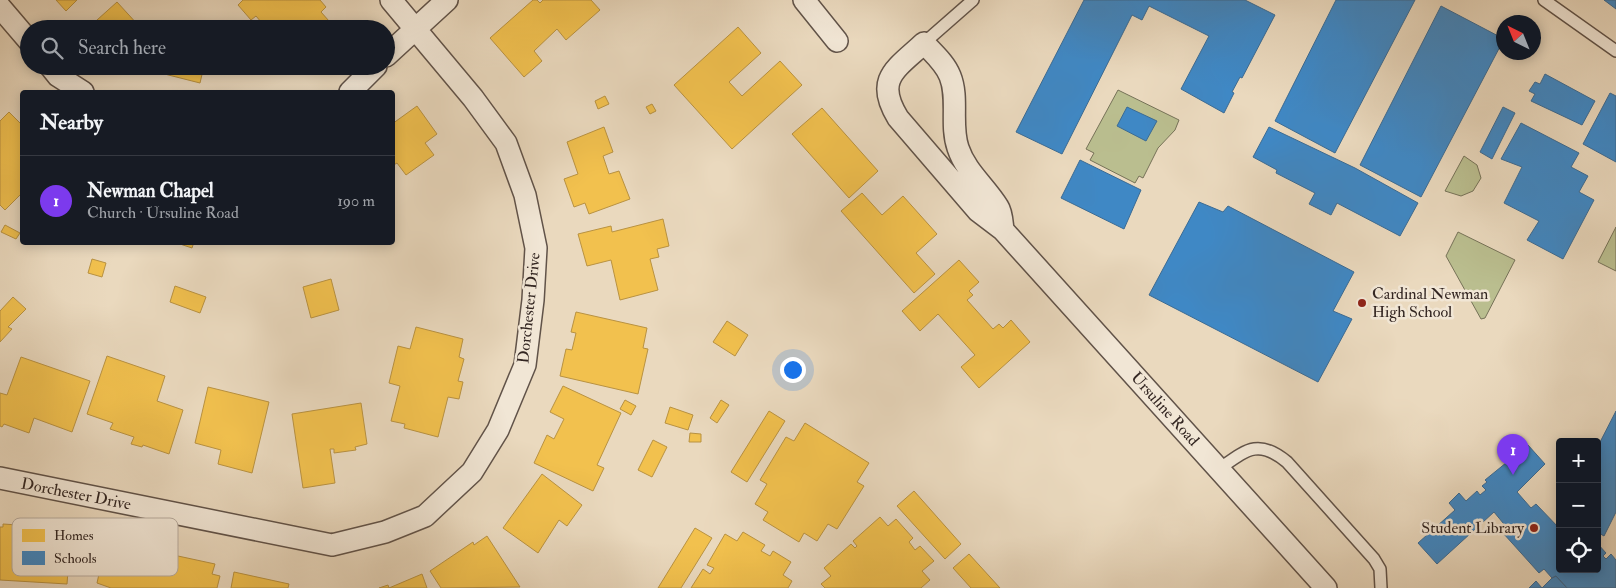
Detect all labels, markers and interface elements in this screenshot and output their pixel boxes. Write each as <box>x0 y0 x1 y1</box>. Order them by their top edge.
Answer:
north arrow <box>1496 15 1541 60</box>
search box <box>20 20 395 75</box>
icon: search <box>38 34 66 62</box>
text: Search here <box>78 36 166 60</box>
text: Nearby <box>40 109 103 136</box>
text: Newman Chapel <box>87 179 214 203</box>
text: 1 <box>53 191 59 211</box>
text: 190 m <box>337 191 375 211</box>
text: Church · Ursuline Road <box>87 203 239 223</box>
street label: Dorchester Drive <box>513 251 545 364</box>
place label: Cardinal Newman High School <box>1372 284 1488 322</box>
marker: Cardinal Newman High School <box>1356 297 1368 309</box>
your location <box>780 357 806 383</box>
street label: Ursuline Road <box>1126 368 1204 450</box>
pin: 1 <box>1497 434 1529 475</box>
map controls <box>1556 438 1601 573</box>
button: + <box>1556 438 1601 483</box>
street label: Dorchester Drive <box>19 474 133 515</box>
button: − <box>1556 483 1601 528</box>
legend <box>12 518 178 576</box>
place label: Student Library <box>1421 518 1525 538</box>
marker: Student Library <box>1528 522 1540 534</box>
text: Homes <box>54 527 94 544</box>
button: locate <box>1556 528 1601 573</box>
text: Schools <box>54 550 97 567</box>

